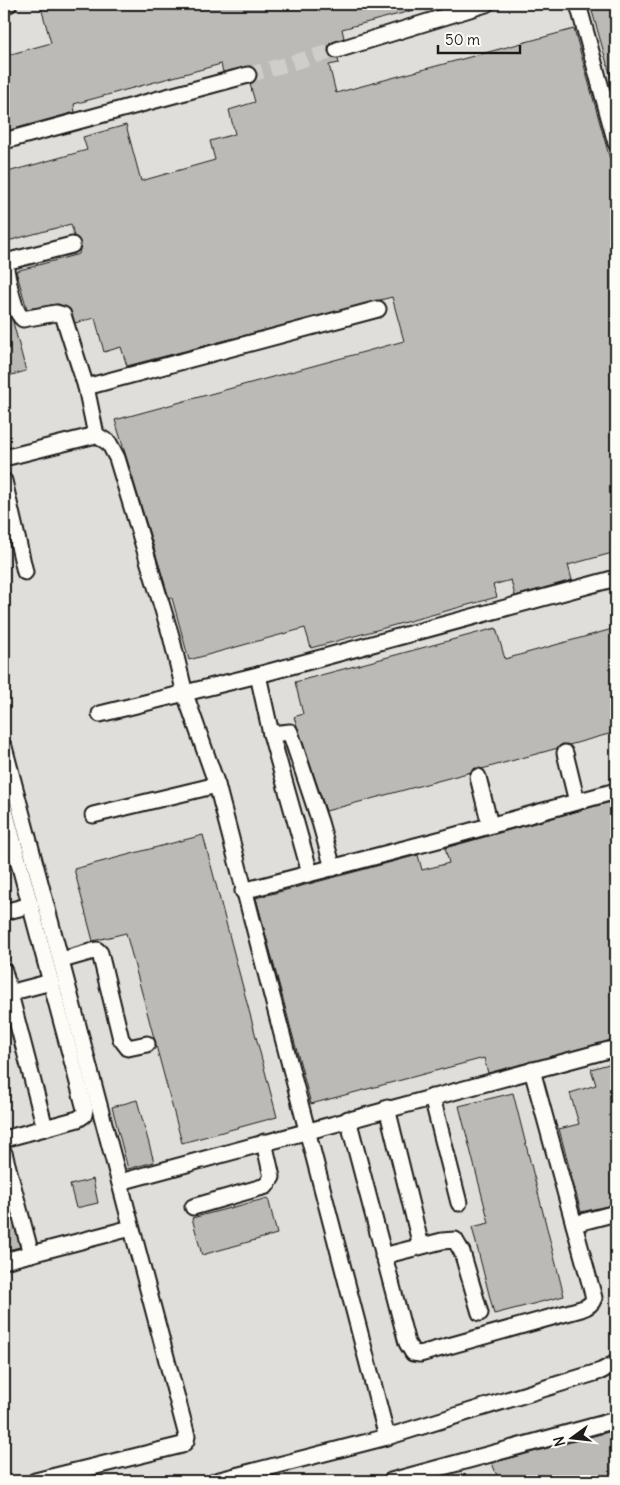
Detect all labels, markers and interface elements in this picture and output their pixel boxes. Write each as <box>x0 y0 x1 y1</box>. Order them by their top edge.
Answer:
scale bar <box>438 22 520 54</box>
text: 50 m <box>445 30 480 49</box>
north arrow <box>548 1412 598 1462</box>
text: N <box>549 1434 569 1448</box>

